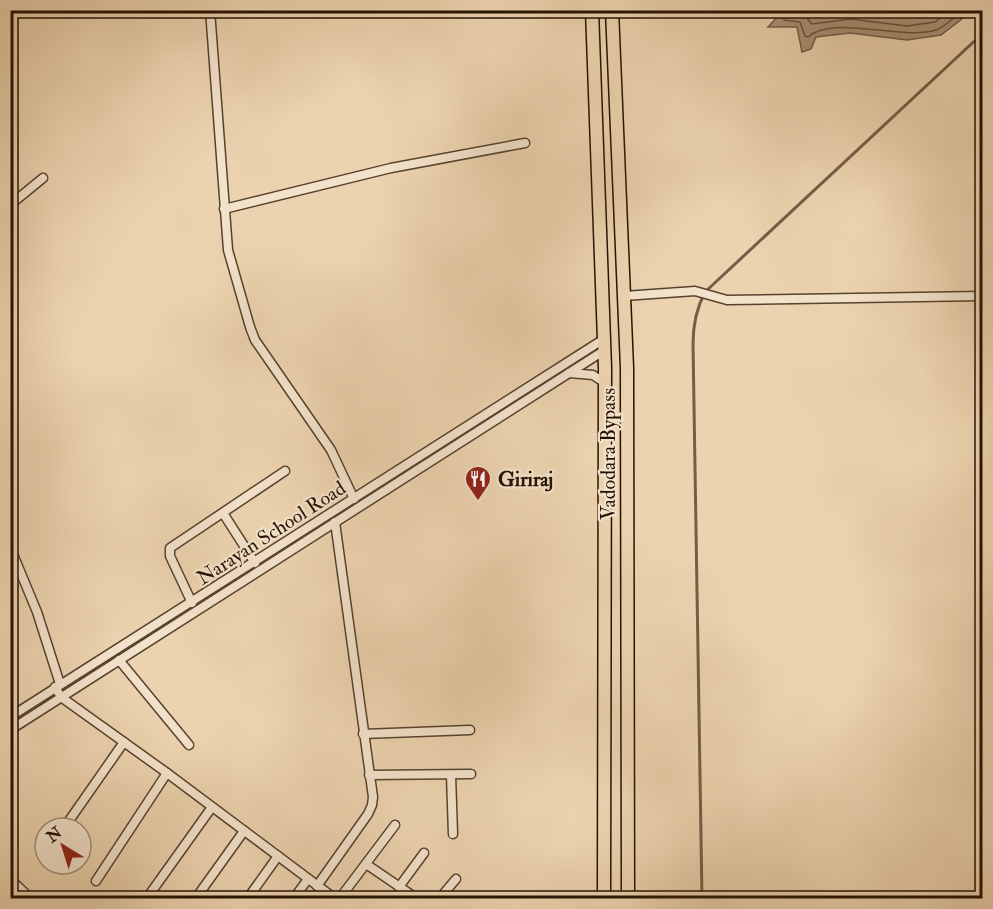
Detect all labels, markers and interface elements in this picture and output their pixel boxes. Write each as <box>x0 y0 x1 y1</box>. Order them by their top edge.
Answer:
street label: Vadodara Bypass <box>596 388 622 520</box>
restaurant icon: Giriraj <box>463 464 493 502</box>
place label: Giriraj <box>498 467 553 492</box>
street label: Narayan School Road <box>192 475 350 590</box>
north arrow <box>33 816 93 876</box>
text: N <box>42 822 67 848</box>

